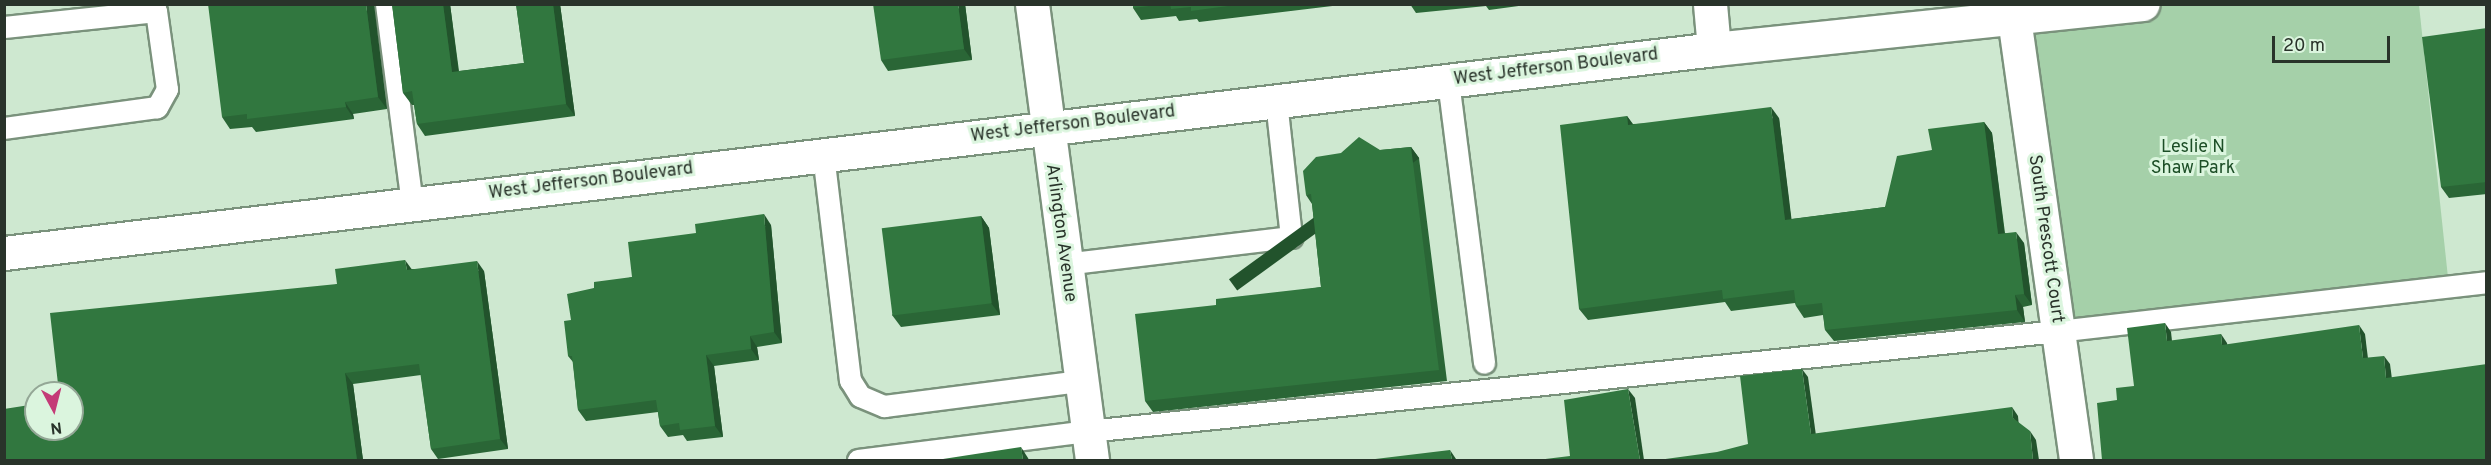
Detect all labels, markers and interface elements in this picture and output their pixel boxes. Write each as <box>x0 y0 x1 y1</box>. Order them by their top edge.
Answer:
scale bar <box>2275 24 2394 62</box>
text: 20 m <box>2283 35 2325 58</box>
street label: West Jefferson Boulevard <box>1453 45 1659 91</box>
street label: West Jefferson Boulevard <box>970 102 1176 148</box>
park label: Leslie N Shaw Park <box>2151 138 2235 180</box>
street label: South Prescott Court <box>2022 153 2068 325</box>
street label: West Jefferson Boulevard <box>488 159 694 205</box>
street label: Arlington Avenue <box>1040 162 1080 304</box>
north arrow <box>24 381 84 441</box>
text: N <box>49 416 63 438</box>

